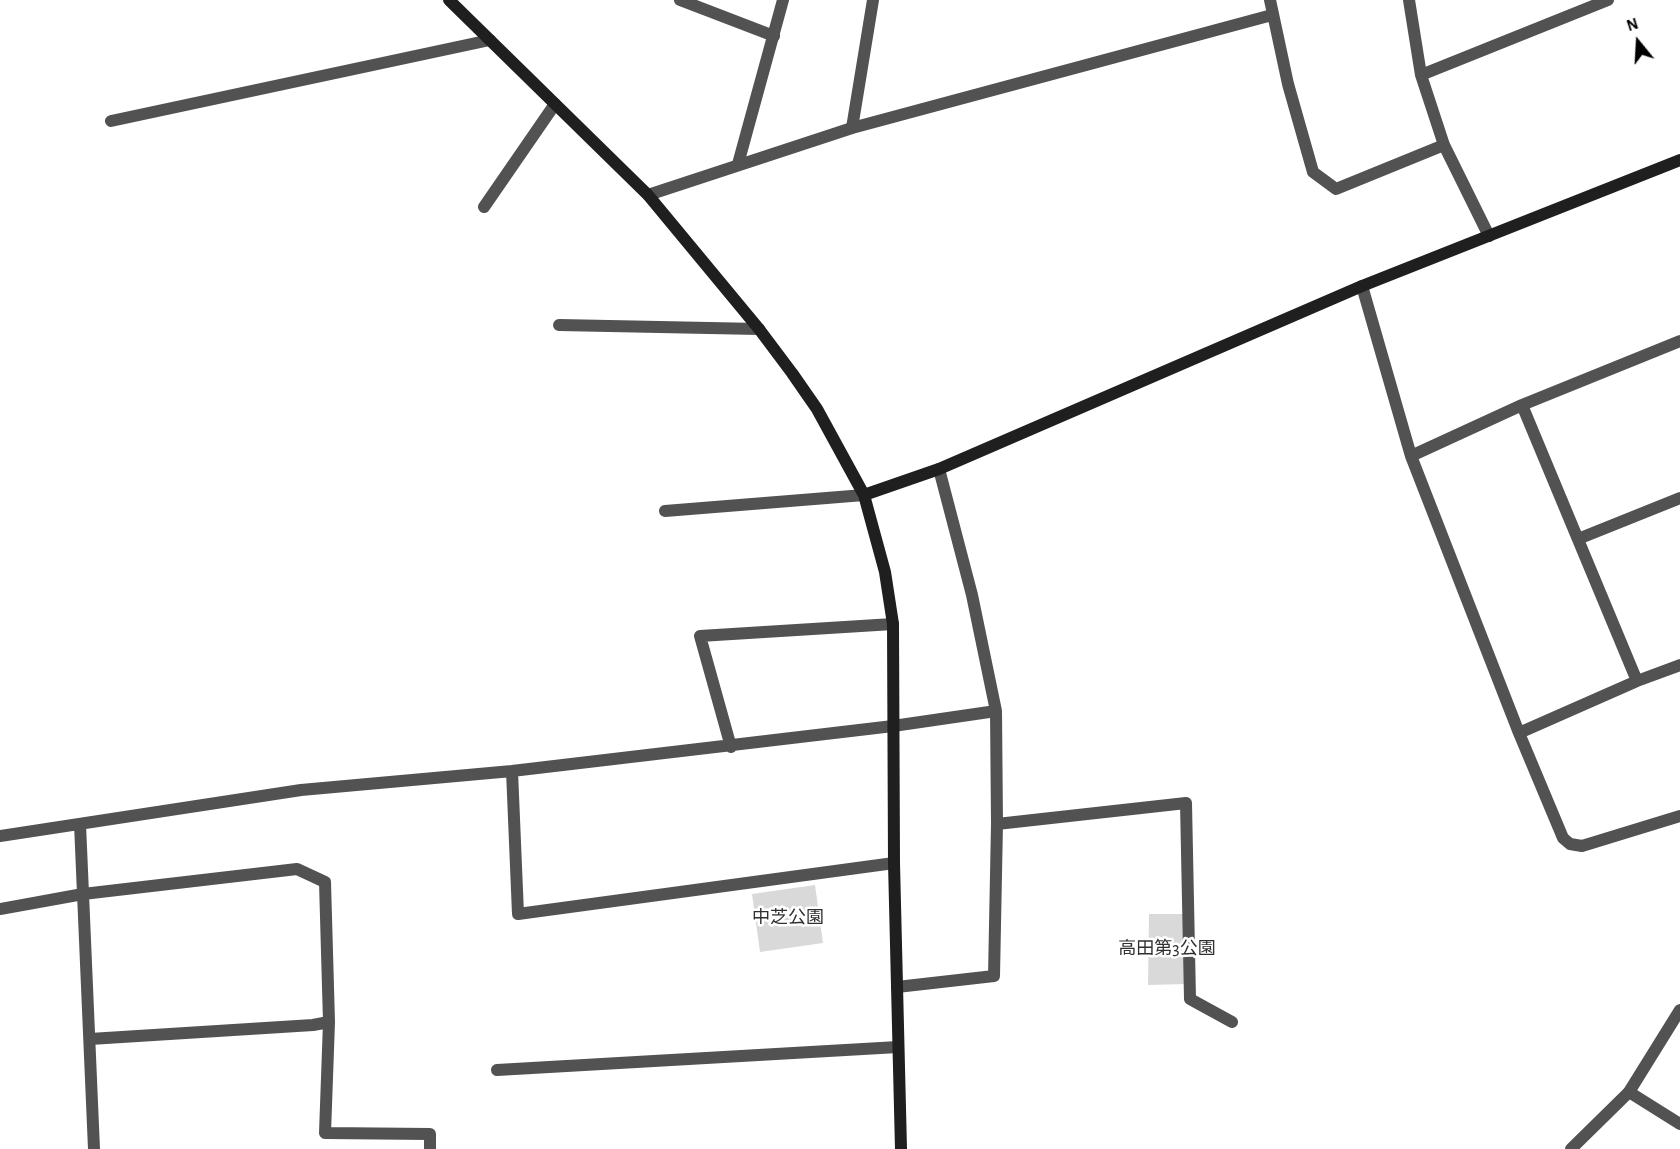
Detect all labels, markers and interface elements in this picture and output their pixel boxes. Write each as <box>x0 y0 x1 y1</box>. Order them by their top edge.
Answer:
north arrow <box>1608 12 1668 72</box>
text: N <box>1625 16 1640 34</box>
park label: 中芝公園 <box>752 907 824 929</box>
park label: 高田第3公園 <box>1118 938 1216 960</box>

